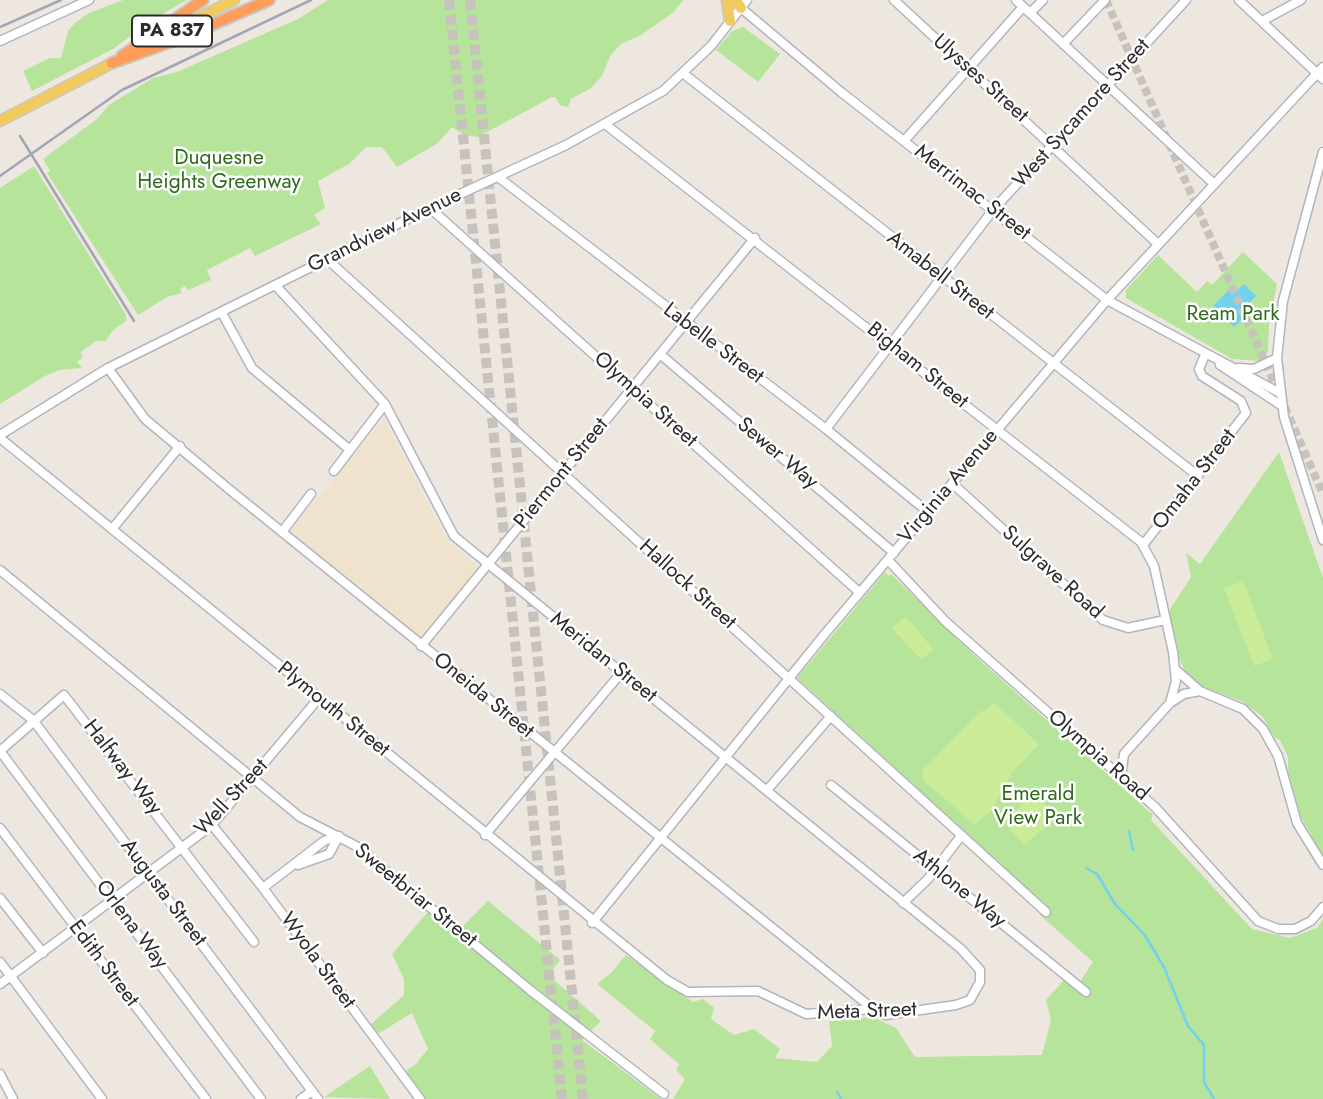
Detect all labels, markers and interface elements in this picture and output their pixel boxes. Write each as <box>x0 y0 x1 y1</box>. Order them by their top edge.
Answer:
road number: PA 837 <box>132 16 212 46</box>
street label: Ulysses Street <box>927 30 1033 128</box>
street label: West Sycamore Street <box>1008 34 1156 194</box>
street label: Merrimac Street <box>909 140 1035 246</box>
park label: Duquesne Heights Greenway <box>137 146 301 196</box>
street label: Grandview Avenue <box>304 183 466 279</box>
street label: Amabell Street <box>881 226 999 326</box>
street label: Labelle Street <box>658 298 768 390</box>
park label: Ream Park <box>1187 302 1279 328</box>
street label: Bigham Street <box>861 317 973 415</box>
street label: Olympia Street <box>588 347 702 453</box>
street label: Piermont Street <box>510 413 614 535</box>
street label: Sewer Way <box>731 413 823 495</box>
street label: Virginia Avenue <box>894 425 1004 549</box>
street label: Omaha Street <box>1148 425 1242 535</box>
street label: Sulgrave Road <box>996 521 1108 625</box>
street label: Hallock Street <box>633 535 741 635</box>
street label: Meridan Street <box>545 607 661 709</box>
street label: Oneida Street <box>428 648 538 744</box>
street label: Plymouth Street <box>272 657 394 763</box>
street label: Olympia Road <box>1042 705 1154 807</box>
street label: Halfway Way <box>77 715 167 821</box>
street label: Well Street <box>190 754 274 842</box>
park label: Emerald View Park <box>994 782 1082 832</box>
street label: Augusta Street <box>115 835 211 951</box>
street label: Sweetbriar Street <box>349 839 481 953</box>
street label: Athlone Way <box>907 844 1011 934</box>
street label: Orlena Way <box>89 876 173 974</box>
street label: Wyola Street <box>274 908 360 1014</box>
street label: Edith Street <box>62 916 144 1012</box>
street label: Meta Street <box>817 998 917 1026</box>

